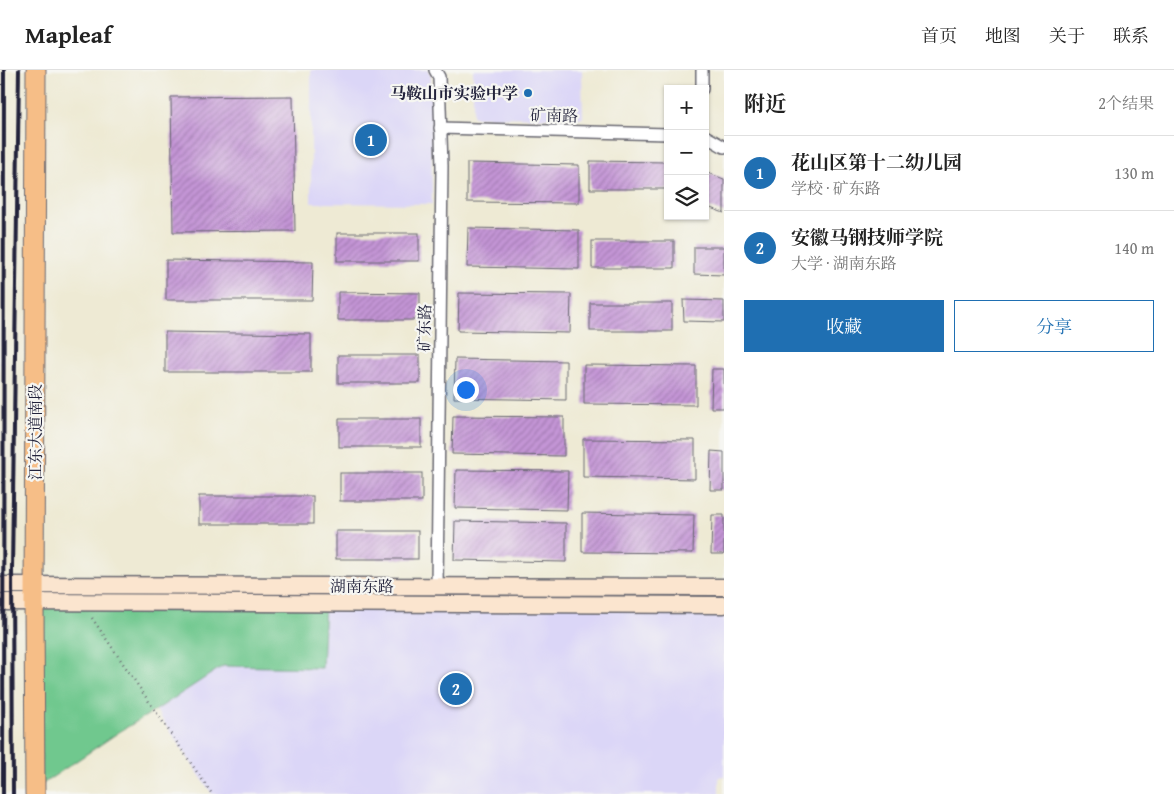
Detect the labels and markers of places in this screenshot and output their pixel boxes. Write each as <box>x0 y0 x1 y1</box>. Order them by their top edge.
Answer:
place label: 马鞍山市实验中学 <box>390 81 518 105</box>
marker: 马鞍山市实验中学 <box>522 87 534 99</box>
pin: 1 <box>355 121 387 159</box>
pin: 2 <box>440 670 472 708</box>

